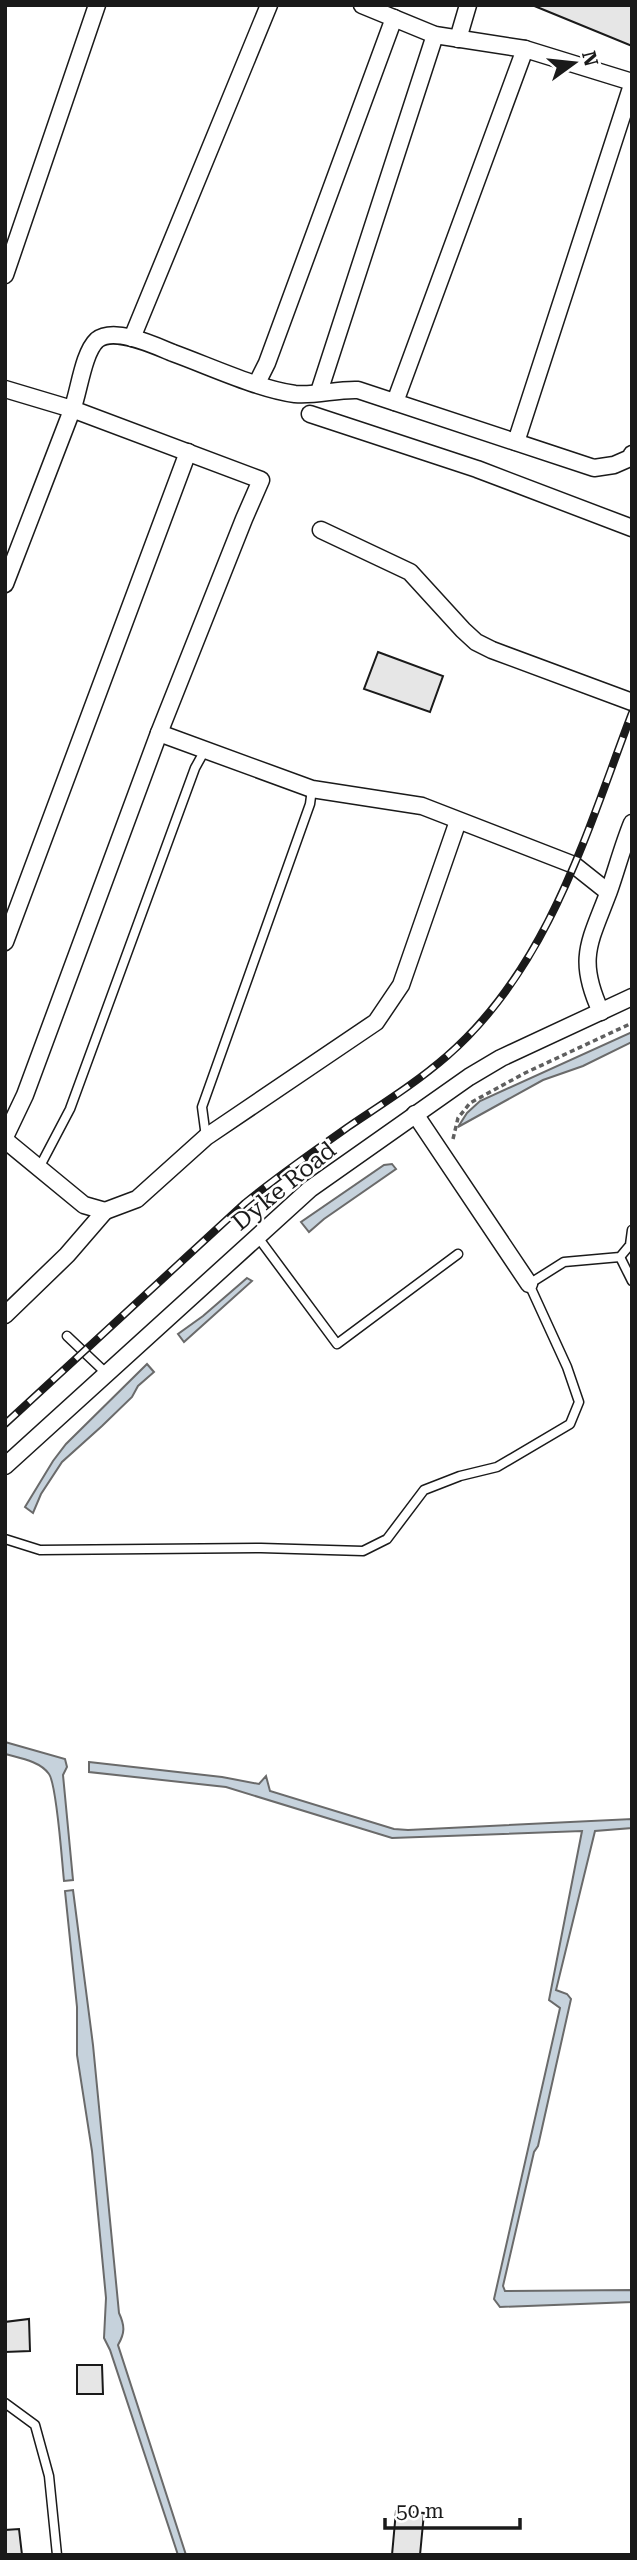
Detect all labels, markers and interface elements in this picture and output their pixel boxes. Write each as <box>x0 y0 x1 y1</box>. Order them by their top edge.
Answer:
north arrow <box>539 28 609 98</box>
text: N <box>577 49 603 69</box>
street label: Dyke Road <box>226 1136 342 1236</box>
scale bar <box>385 2486 520 2530</box>
text: 50 m <box>396 2499 444 2523</box>

